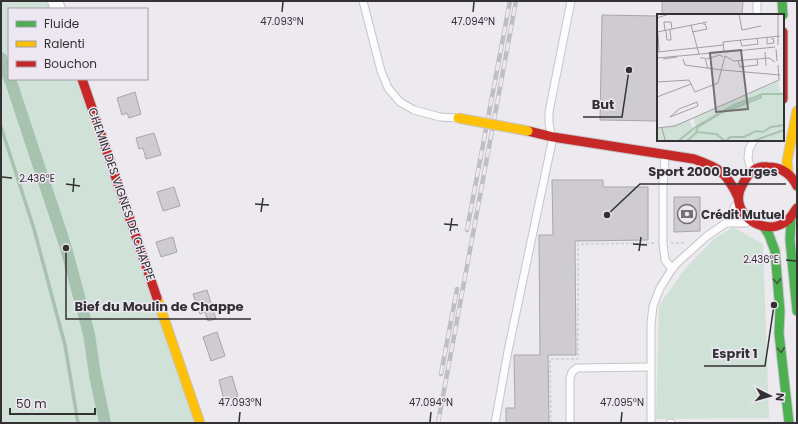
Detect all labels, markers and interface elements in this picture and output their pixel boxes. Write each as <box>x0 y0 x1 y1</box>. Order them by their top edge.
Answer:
legend <box>8 8 148 80</box>
text: 47.093°N <box>260 14 304 29</box>
text: 47.094°N <box>451 14 495 29</box>
inset map <box>657 14 784 141</box>
text: Fluide <box>44 15 79 32</box>
text: Ralenti <box>44 35 85 52</box>
text: Bouchon <box>44 55 97 72</box>
callout: But <box>583 92 622 117</box>
text: But <box>592 95 614 114</box>
street label: CHEMIN DES VIGNES DE CHAPPE <box>84 105 160 283</box>
callout: Sport 2000 Bourges <box>640 159 786 184</box>
text: Sport 2000 Bourges <box>648 162 778 181</box>
text: 2.436°E <box>19 171 55 186</box>
bank icon: Crédit Mutuel <box>676 203 698 225</box>
place label: Crédit Mutuel <box>701 206 785 223</box>
text: 2.436°E <box>743 252 779 267</box>
one-way arrow <box>773 278 782 284</box>
callout: Bief du Moulin de Chappe <box>66 294 251 319</box>
text: Bief du Moulin de Chappe <box>74 297 244 316</box>
callout: Esprit 1 <box>704 341 765 366</box>
text: Esprit 1 <box>712 344 758 363</box>
one-way arrow <box>776 347 785 353</box>
north arrow <box>750 376 790 416</box>
scale bar <box>10 390 95 416</box>
text: N <box>772 392 788 402</box>
text: 50 m <box>16 395 47 412</box>
text: 47.093°N <box>218 395 262 410</box>
text: 47.094°N <box>409 395 453 410</box>
text: 47.095°N <box>600 395 644 410</box>

